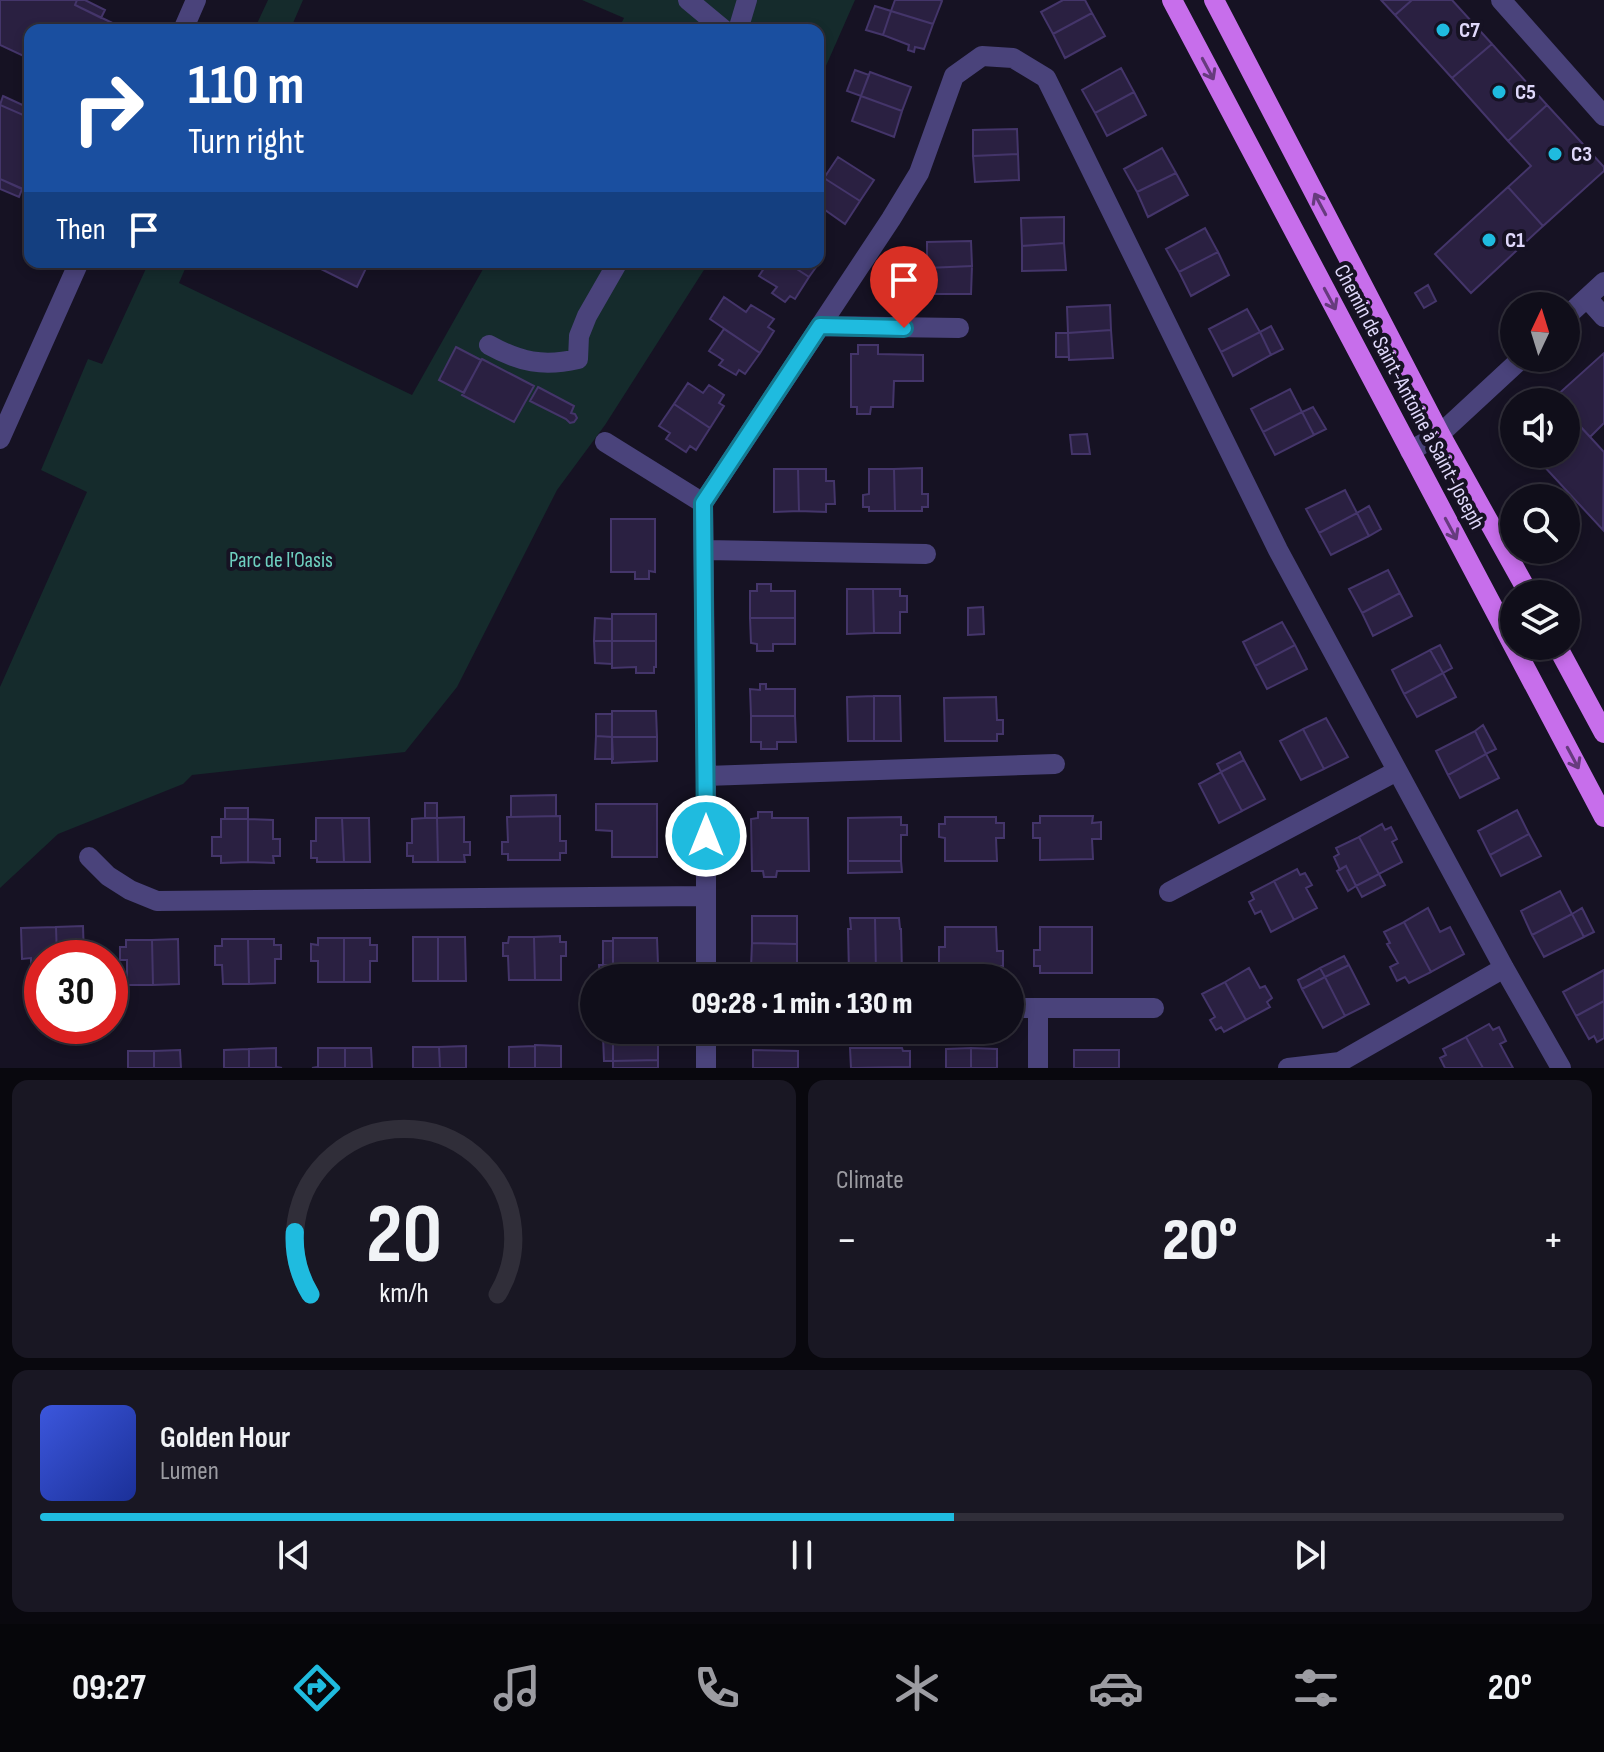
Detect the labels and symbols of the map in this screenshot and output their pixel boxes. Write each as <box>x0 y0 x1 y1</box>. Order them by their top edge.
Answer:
place label: C7 <box>1459 17 1480 44</box>
marker: C7 <box>1434 21 1452 39</box>
one-way arrow <box>1201 56 1217 80</box>
place label: C5 <box>1515 79 1536 106</box>
marker: C5 <box>1490 83 1508 101</box>
place label: C3 <box>1571 141 1592 168</box>
marker: C3 <box>1546 145 1564 163</box>
one-way arrow <box>1312 193 1328 217</box>
place label: C1 <box>1505 227 1525 254</box>
marker: C1 <box>1480 231 1498 249</box>
pin <box>870 246 938 328</box>
street label: Chemin de Saint-Antoine à Saint-Joseph <box>1328 260 1490 534</box>
one-way arrow <box>1322 286 1338 310</box>
north arrow <box>1500 292 1580 372</box>
one-way arrow <box>1444 516 1460 540</box>
park label: Parc de l'Oasis <box>229 547 333 574</box>
one-way arrow <box>1566 746 1581 770</box>
position arrow <box>664 794 748 878</box>
speed limit sign: 30 <box>24 940 128 1044</box>

